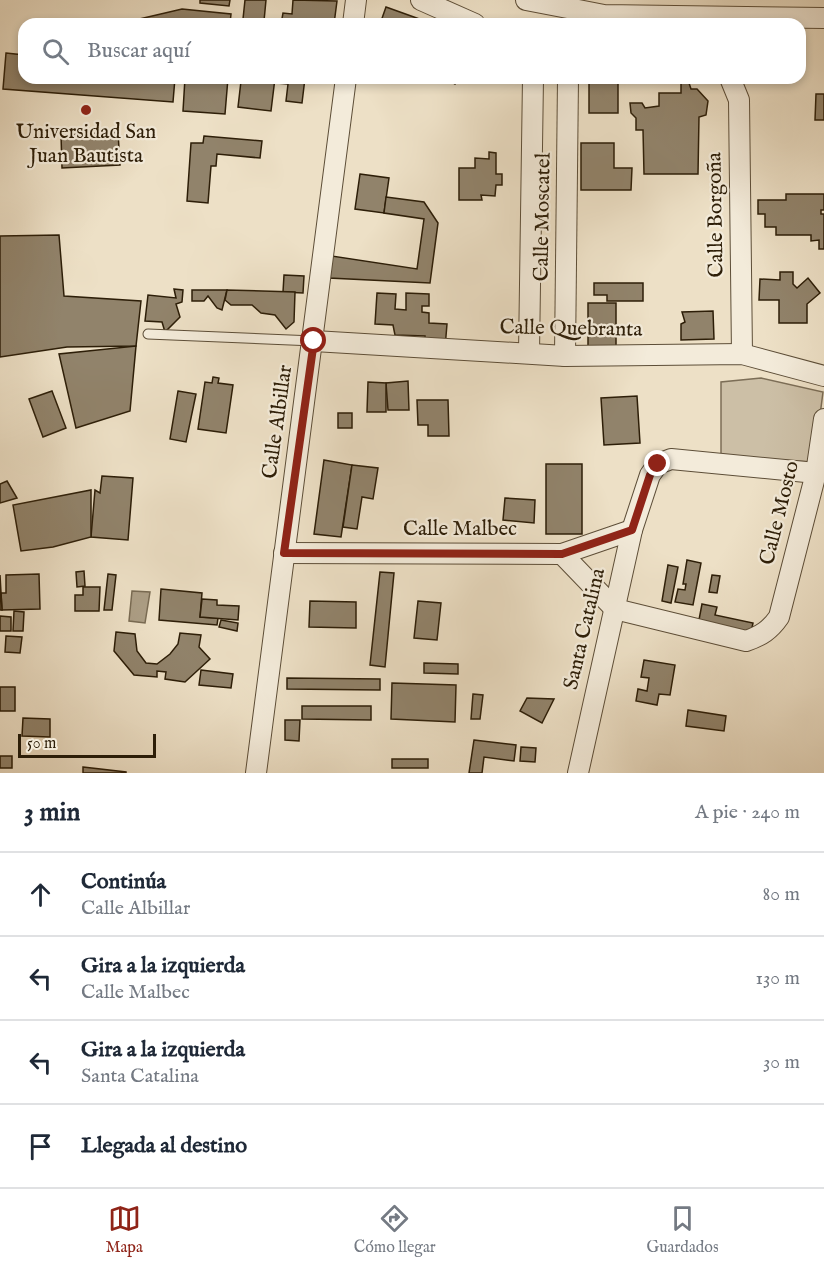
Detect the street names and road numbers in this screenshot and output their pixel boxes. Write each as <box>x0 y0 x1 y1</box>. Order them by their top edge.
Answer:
street label: Calle Borgoña <box>701 151 731 278</box>
street label: Calle Moscatel <box>528 152 558 282</box>
street label: Calle Quebranta <box>499 314 644 344</box>
street label: Calle Albillar <box>257 363 299 481</box>
street label: Calle Mosto <box>754 458 806 568</box>
street label: Calle Malbec <box>403 516 517 543</box>
street label: Santa Catalina <box>558 565 612 692</box>

